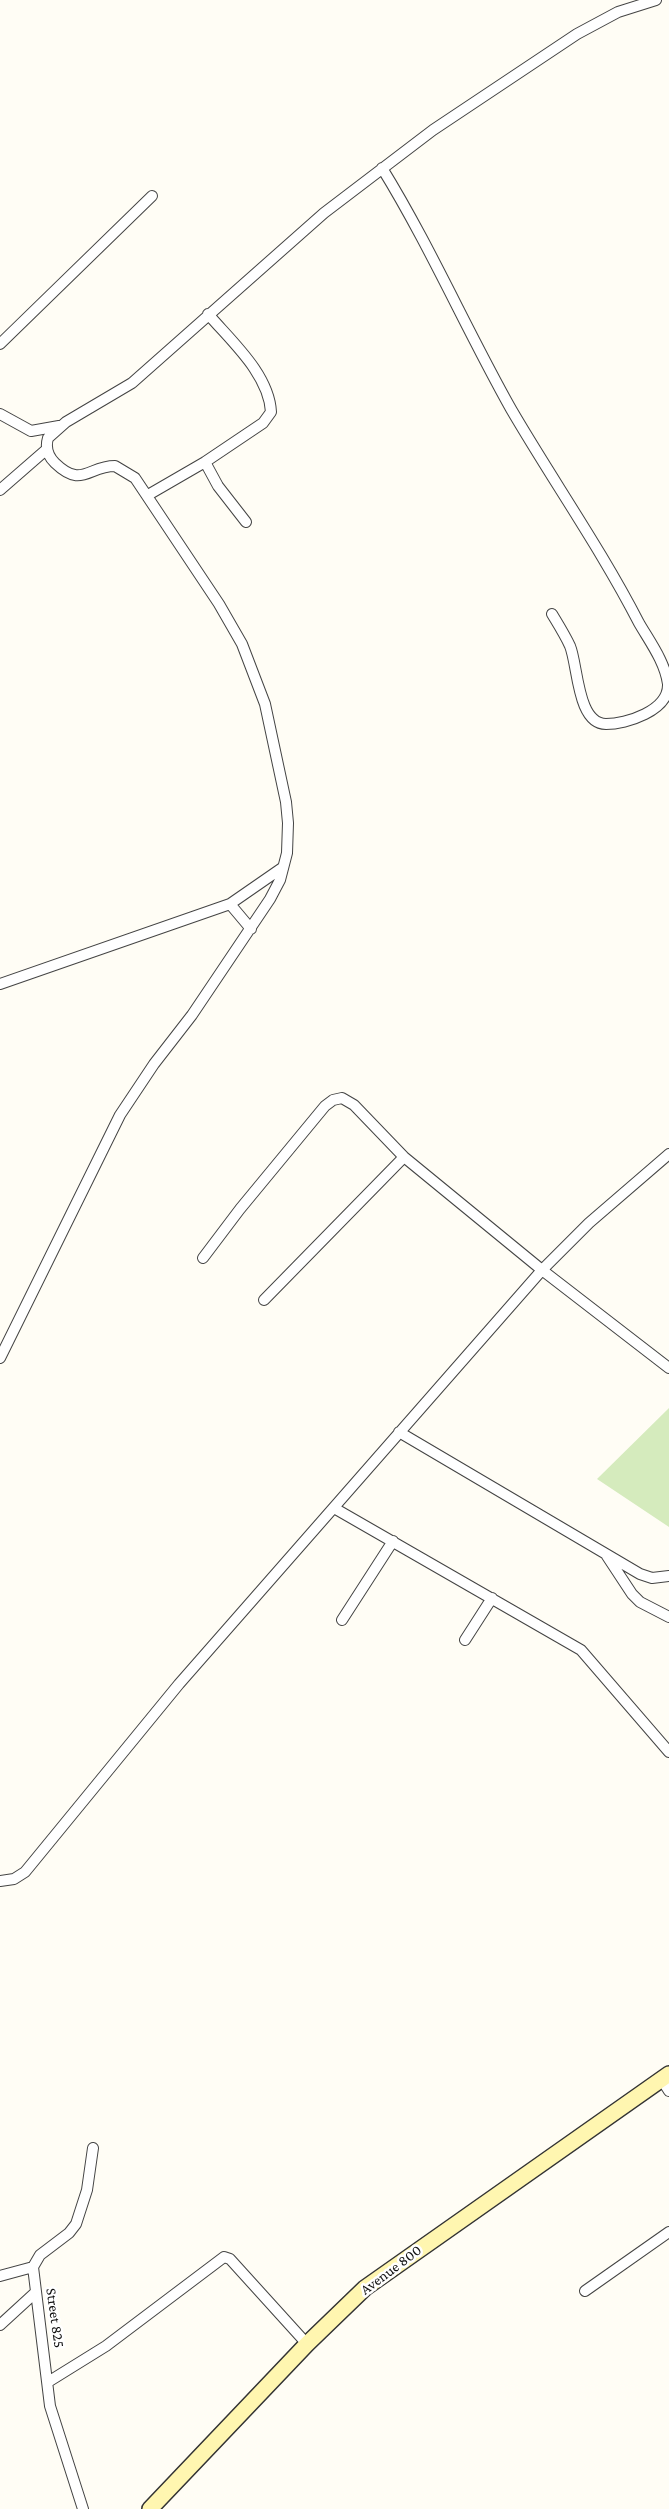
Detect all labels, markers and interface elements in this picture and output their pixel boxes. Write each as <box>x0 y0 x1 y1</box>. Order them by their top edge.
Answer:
street label: Avenue 800 <box>357 2241 425 2299</box>
street label: Street 825 <box>42 2287 68 2349</box>

